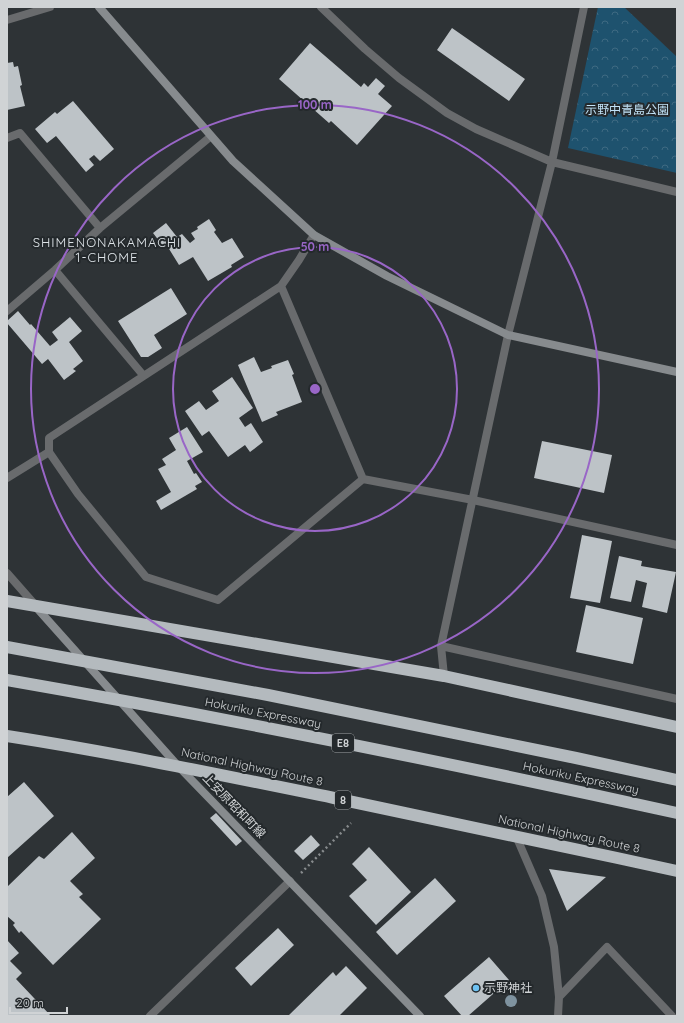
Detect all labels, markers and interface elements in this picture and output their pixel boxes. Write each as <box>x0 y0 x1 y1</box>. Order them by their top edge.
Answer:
text: 100 m <box>298 97 332 112</box>
park label: 示野中青島公園 <box>585 102 669 117</box>
district label: SHIMENONAKAMACHI 1-CHOME <box>33 234 181 265</box>
text: 50 m <box>301 239 329 254</box>
centre of rings <box>308 382 322 396</box>
street label: Hokuriku Expressway <box>204 694 323 731</box>
road number: E8 <box>332 734 354 752</box>
street label: National Highway Route 8 <box>180 744 324 789</box>
street label: Hokuriku Expressway <box>522 758 640 797</box>
street label: 上安原昭和町線 <box>200 770 269 841</box>
road number: 8 <box>335 791 351 809</box>
street label: National Highway Route 8 <box>497 811 641 856</box>
place label: 示野神社 <box>484 980 532 995</box>
marker: 示野神社 <box>471 983 481 993</box>
scale bar <box>10 989 67 1015</box>
text: 20 m <box>16 995 44 1010</box>

